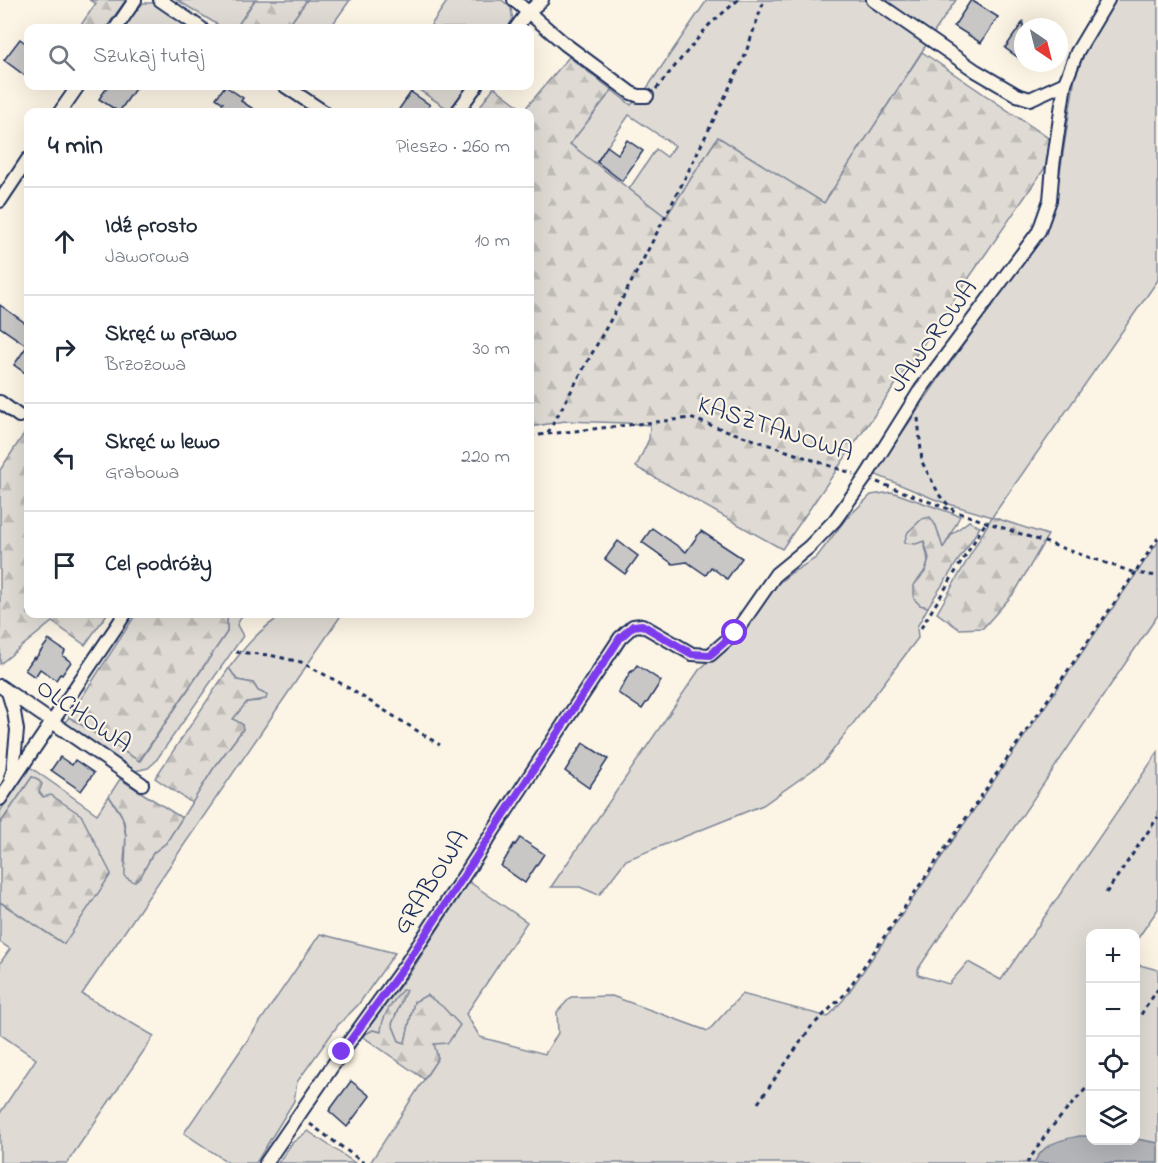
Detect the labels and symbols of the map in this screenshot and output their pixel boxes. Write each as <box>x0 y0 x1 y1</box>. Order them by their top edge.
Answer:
north arrow <box>1014 18 1068 72</box>
street label: JAWOROWA <box>880 272 988 402</box>
street label: KASZTANOWA <box>692 387 858 473</box>
route start <box>721 619 747 645</box>
street label: OLCHOWA <box>27 670 139 764</box>
street label: GRABOWA <box>384 823 480 943</box>
route end <box>328 1038 354 1064</box>

